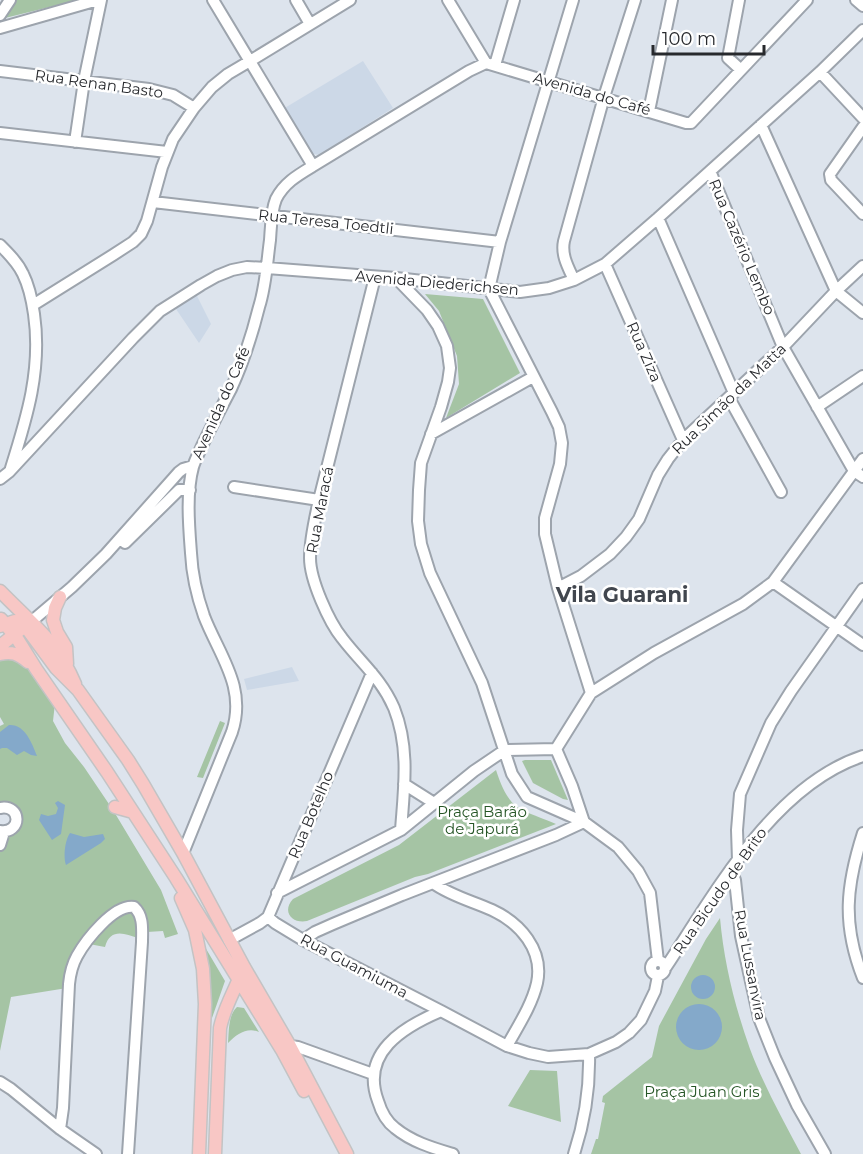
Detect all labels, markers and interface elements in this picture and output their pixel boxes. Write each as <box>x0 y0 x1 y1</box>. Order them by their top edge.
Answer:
scale bar <box>653 18 764 56</box>
text: 100 m <box>662 28 716 50</box>
street label: Rua Renan Basto <box>34 65 164 102</box>
street label: Avenida do Café <box>531 68 653 119</box>
street label: Rua Cazério Lembo <box>705 176 780 318</box>
street label: Rua Teresa Toedtli <box>257 205 395 238</box>
street label: Avenida Diederichsen <box>354 266 520 299</box>
street label: Rua Ziza <box>623 319 666 385</box>
street label: Rua Simão da Matta <box>667 339 790 458</box>
street label: Avenida do Café <box>187 344 254 462</box>
street label: Rua Maracá <box>302 465 337 555</box>
district label: Vila Guarani <box>555 582 688 607</box>
street label: Rua Botelho <box>284 768 337 861</box>
park label: Praça Barão de Japurá <box>437 802 527 838</box>
street label: Rua Bicudo de Brito <box>669 824 771 958</box>
street label: Rua Lussanvira <box>730 908 771 1022</box>
street label: Rua Guamiuma <box>297 929 411 1002</box>
park label: Praça Juan Gris <box>644 1082 760 1101</box>

